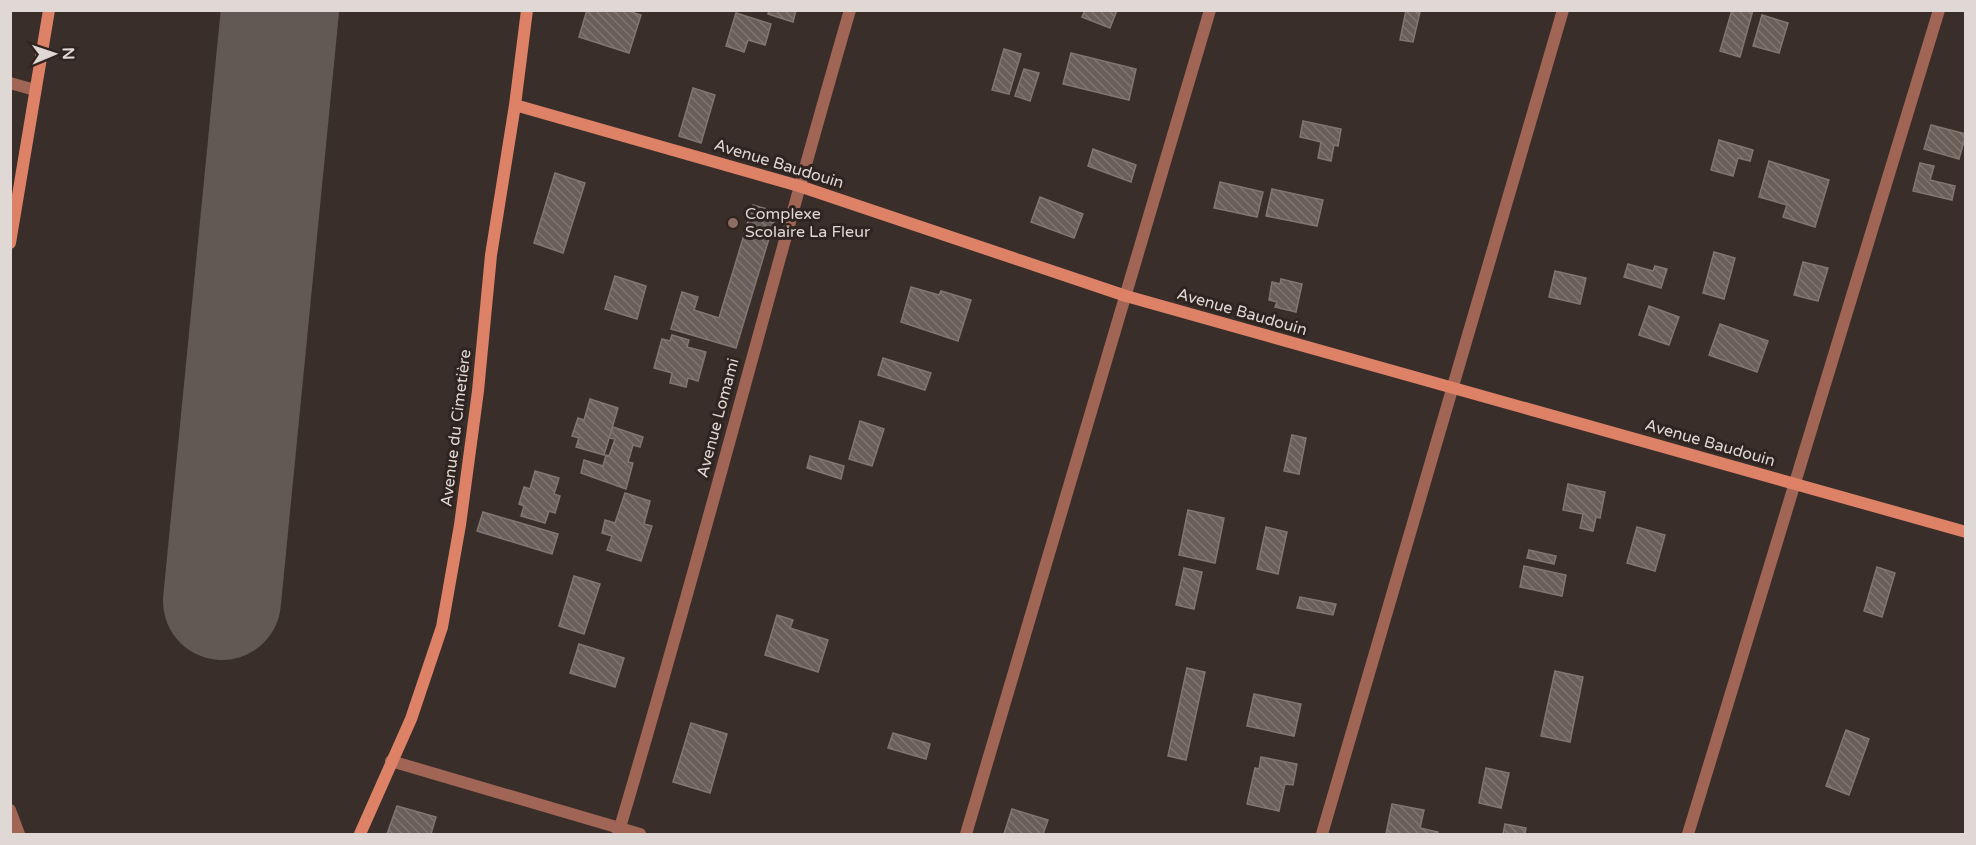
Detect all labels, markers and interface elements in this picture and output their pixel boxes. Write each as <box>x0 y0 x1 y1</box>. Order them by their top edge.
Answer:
north arrow <box>24 24 84 84</box>
text: N <box>58 47 78 60</box>
street label: Avenue Baudouin <box>712 135 846 193</box>
place label: Complexe Scolaire La Fleur <box>745 204 871 242</box>
marker: Complexe Scolaire La Fleur <box>726 216 740 230</box>
street label: Avenue Baudouin <box>1175 284 1309 340</box>
street label: Avenue du Cimetière <box>436 348 476 508</box>
street label: Avenue Lomami <box>692 356 744 480</box>
street label: Avenue Baudouin <box>1643 415 1777 471</box>

